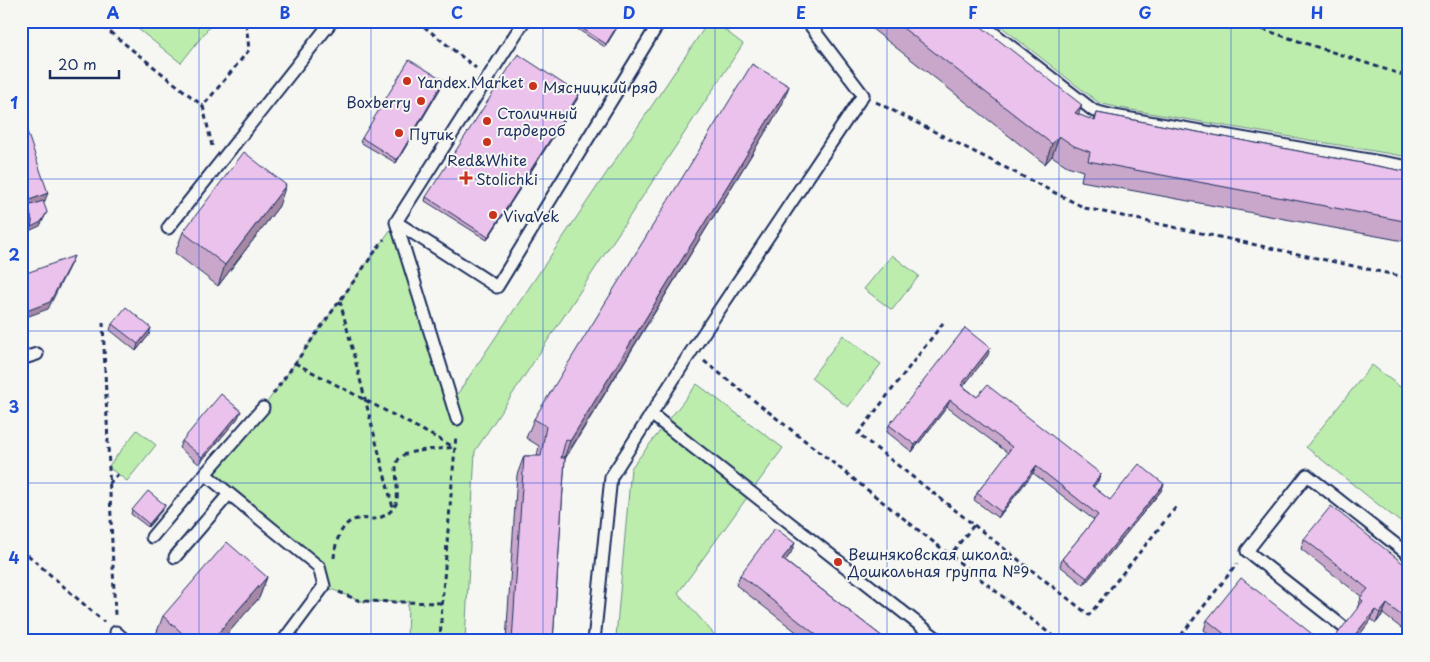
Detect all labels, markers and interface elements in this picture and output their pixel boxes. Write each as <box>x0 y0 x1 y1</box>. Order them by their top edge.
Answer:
text: A <box>107 0 120 24</box>
text: B <box>280 0 291 24</box>
text: C <box>451 0 463 24</box>
text: D <box>623 0 635 24</box>
text: E <box>796 0 806 24</box>
text: F <box>968 0 978 24</box>
text: G <box>1138 0 1152 24</box>
text: H <box>1311 0 1323 24</box>
scale bar <box>50 48 119 80</box>
text: 20 m <box>58 52 97 75</box>
place label: Yandex.Market <box>417 70 524 93</box>
marker: Yandex.Market <box>401 75 413 87</box>
place label: Мясницкий ряд <box>543 75 657 98</box>
marker: Мясницкий ряд <box>527 80 539 92</box>
text: 1 <box>10 90 18 114</box>
place label: Boxberry <box>346 90 411 113</box>
marker: Boxberry <box>415 95 427 107</box>
place label: Столичный гардероб <box>497 101 577 141</box>
marker: Столичный гардероб <box>481 115 493 127</box>
place label: Путик <box>409 122 454 145</box>
marker: Путик <box>393 127 405 139</box>
marker: Red&White <box>481 136 493 148</box>
place label: Red&White <box>447 148 527 171</box>
place label: Stolichki <box>476 167 538 190</box>
marker: Stolichki <box>460 172 472 184</box>
place label: VivaVek <box>503 204 559 227</box>
marker: VivaVek <box>487 209 499 221</box>
text: 2 <box>8 242 20 266</box>
text: 3 <box>9 394 19 418</box>
place label: Вешняковская школа. Дошкольная группа №9 <box>847 542 1029 582</box>
text: 4 <box>9 545 20 569</box>
marker: Вешняковская школа. Дошкольная группа №9 <box>832 556 844 568</box>

